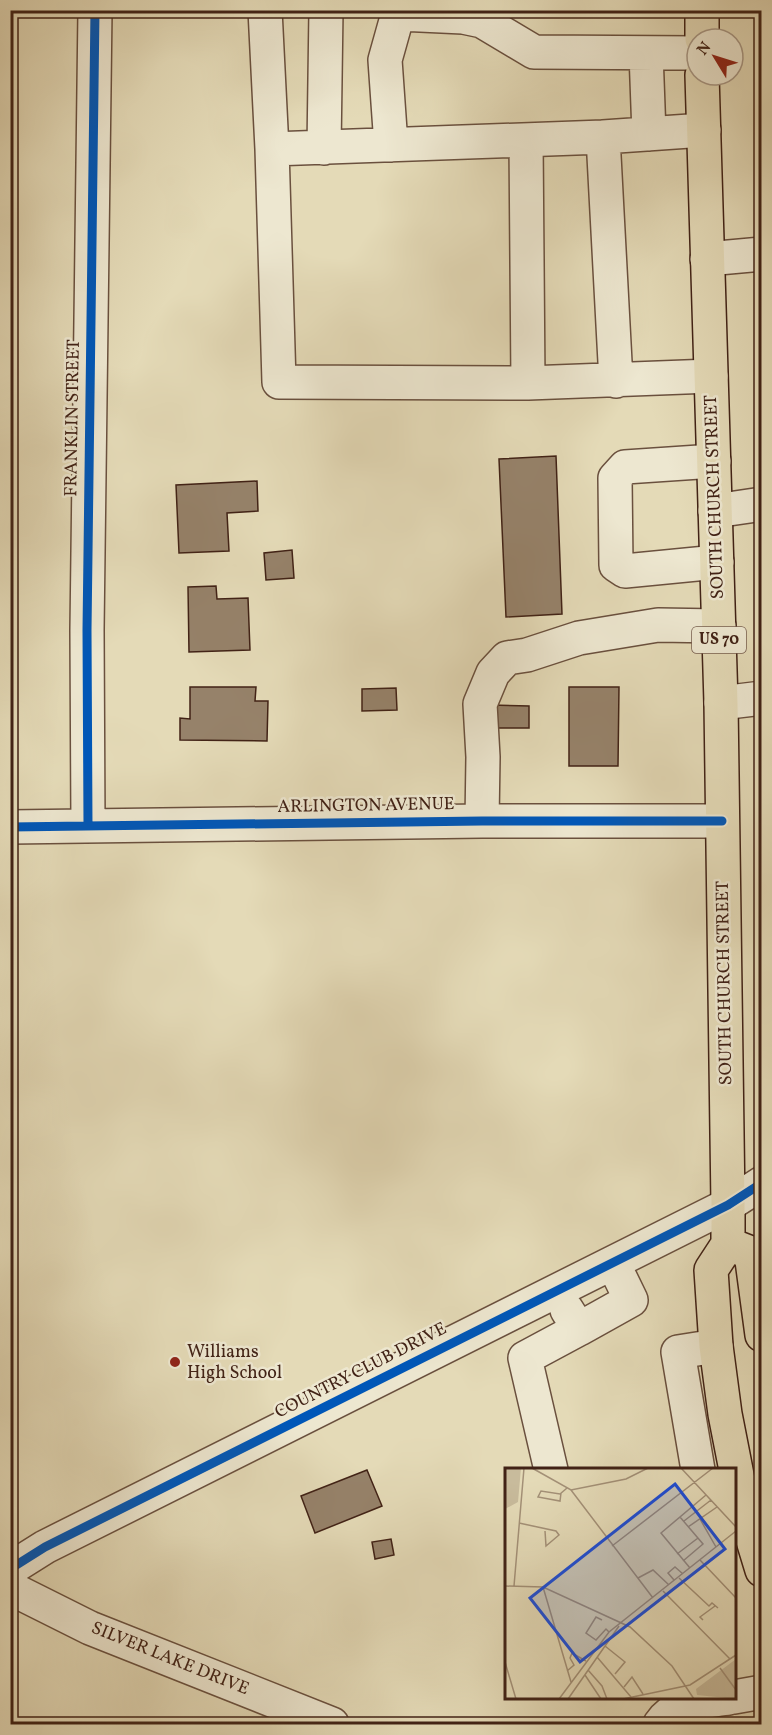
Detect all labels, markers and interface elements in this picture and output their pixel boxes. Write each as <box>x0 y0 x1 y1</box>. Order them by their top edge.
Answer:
north arrow <box>685 27 745 87</box>
text: N <box>693 37 717 60</box>
street label: FRANKLIN STREET <box>59 339 87 497</box>
street label: SOUTH CHURCH STREET <box>699 394 731 600</box>
road number: US 70 <box>692 627 746 653</box>
street label: ARLINGTON AVENUE <box>277 792 455 820</box>
street label: SOUTH CHURCH STREET <box>711 880 739 1085</box>
street label: COUNTRY CLUB DRIVE <box>271 1317 451 1425</box>
place label: Williams High School <box>187 1340 282 1386</box>
marker: Williams High School <box>168 1355 182 1369</box>
inset map <box>505 1468 736 1699</box>
street label: SILVER LAKE DRIVE <box>87 1616 253 1702</box>

